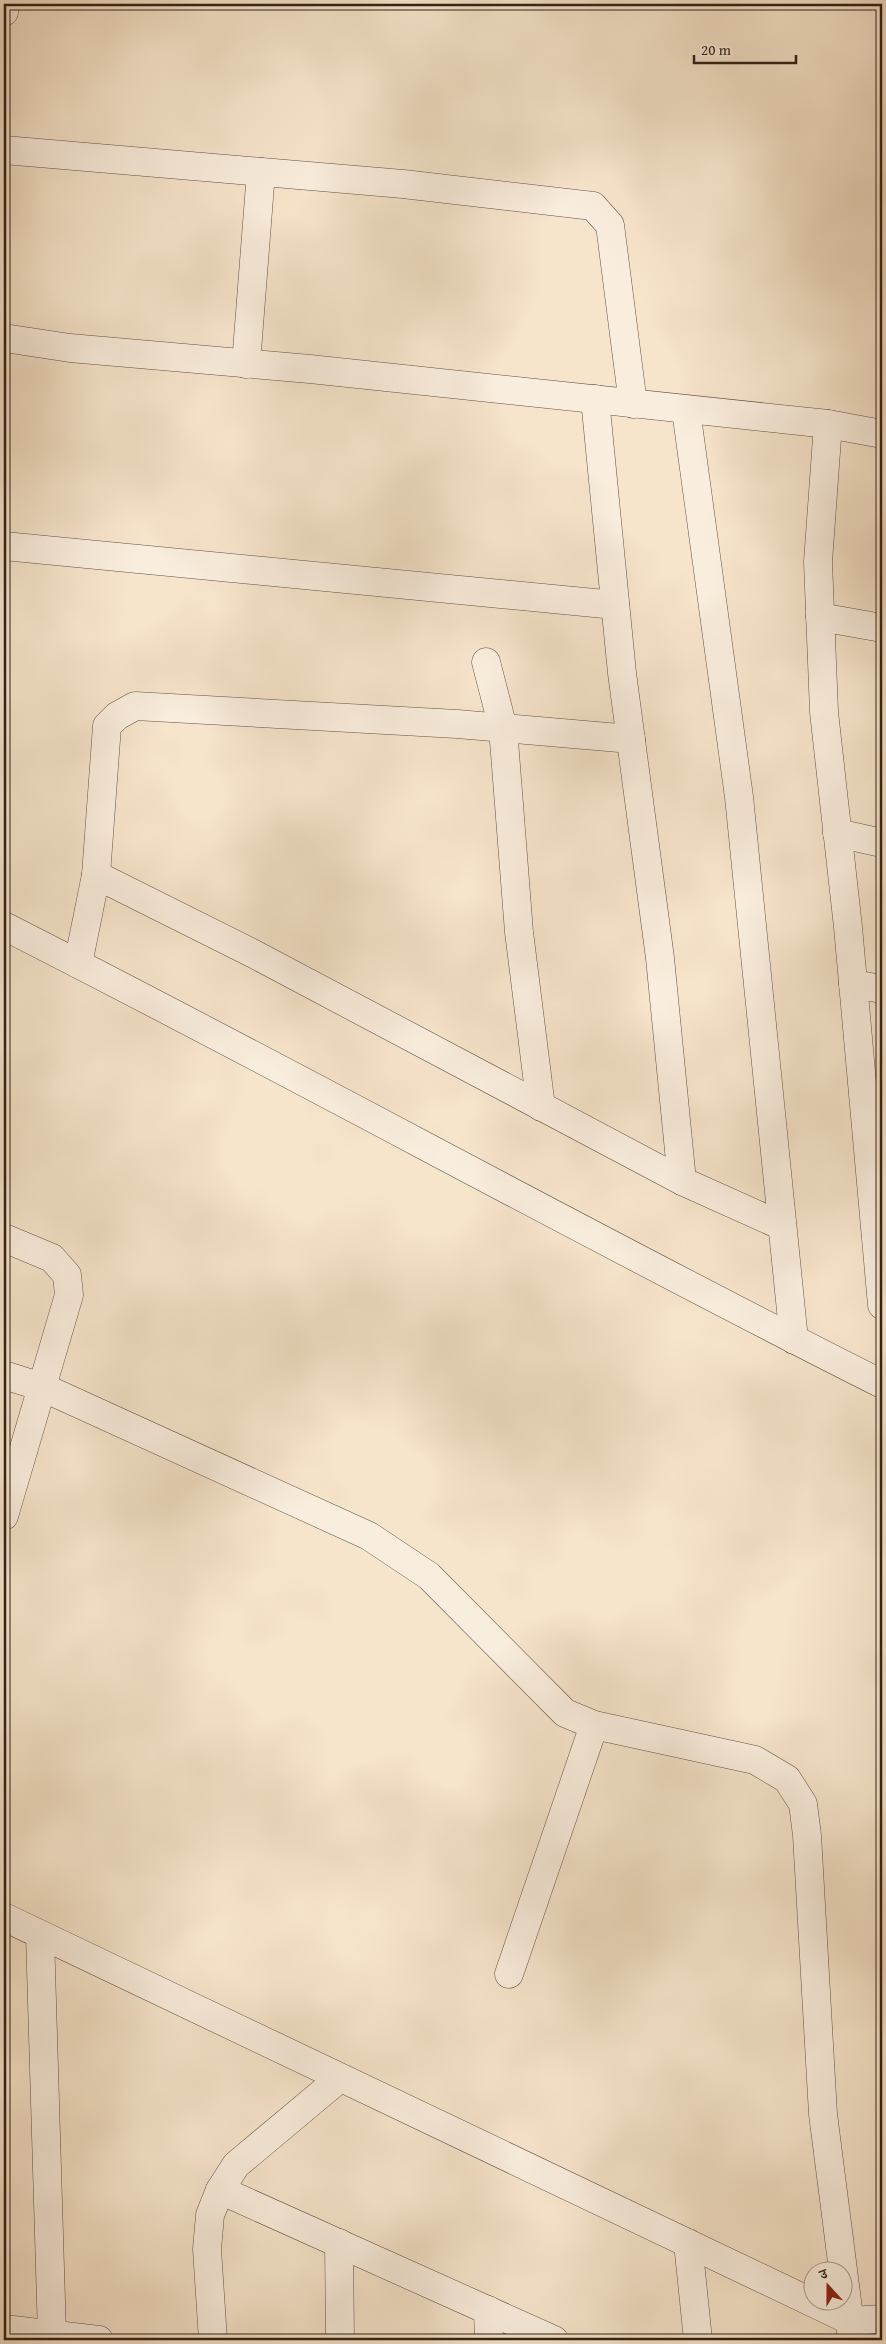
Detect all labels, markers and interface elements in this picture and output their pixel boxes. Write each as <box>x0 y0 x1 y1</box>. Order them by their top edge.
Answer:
scale bar <box>694 32 796 64</box>
text: 20 m <box>701 39 732 60</box>
north arrow <box>804 2262 854 2312</box>
text: उ <box>815 2263 831 2285</box>

